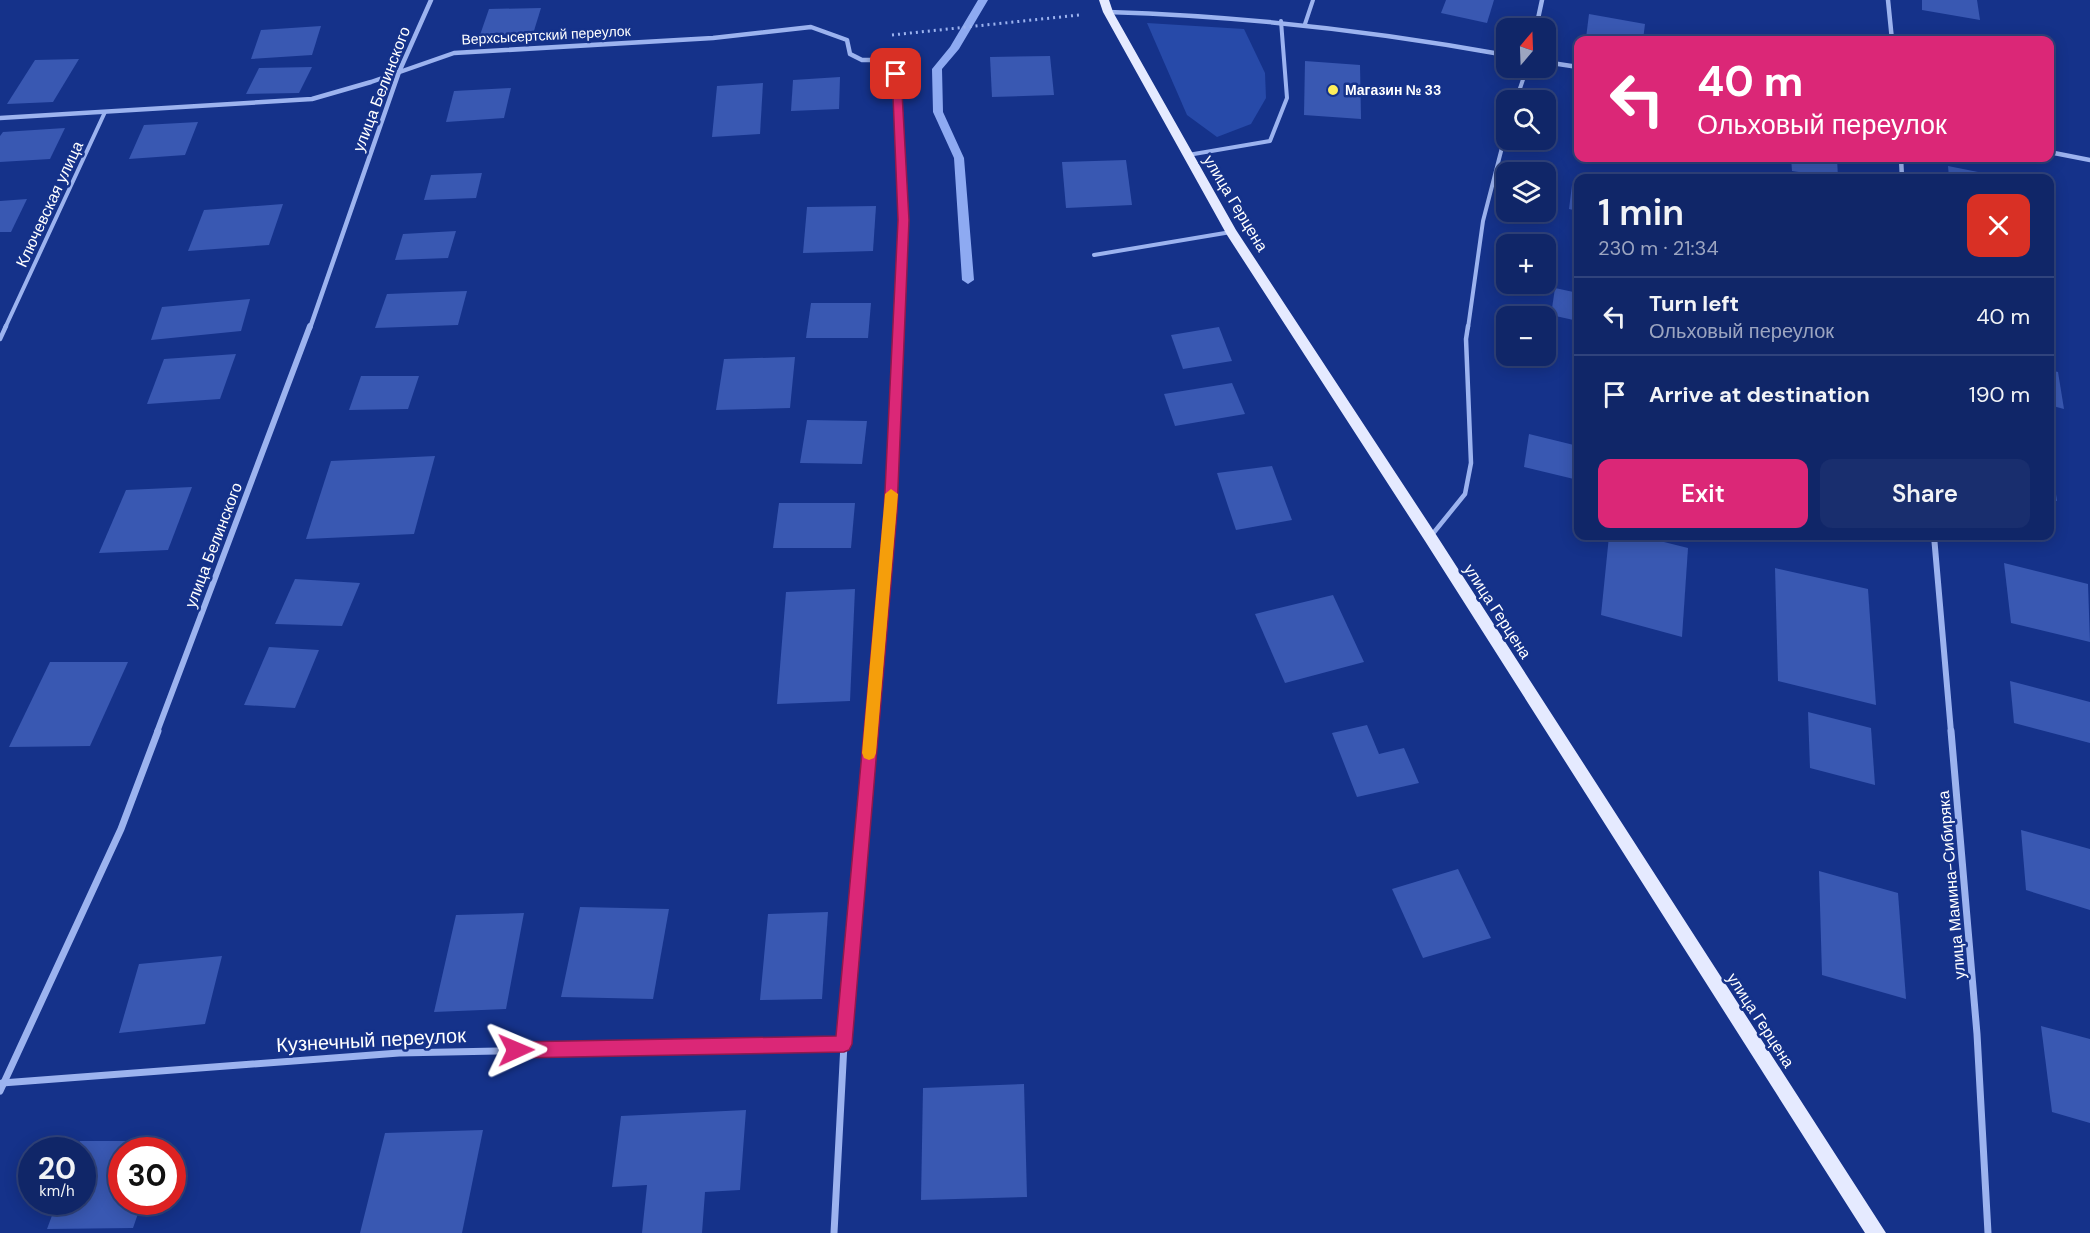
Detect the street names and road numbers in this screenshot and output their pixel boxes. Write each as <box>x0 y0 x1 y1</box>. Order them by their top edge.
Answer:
street label: Верхсысертский переулок <box>461 22 632 48</box>
street label: улица Белинского <box>348 23 415 155</box>
street label: Ключевская улица <box>11 138 88 271</box>
street label: улица Герцена <box>1198 151 1273 256</box>
street label: улица Белинского <box>180 479 247 611</box>
street label: улица Герцена <box>1459 560 1536 663</box>
street label: улица Мамина-Сибиряка <box>1933 790 1970 980</box>
street label: улица Герцена <box>1722 969 1799 1072</box>
street label: Кузнечный переулок <box>275 1022 467 1058</box>

